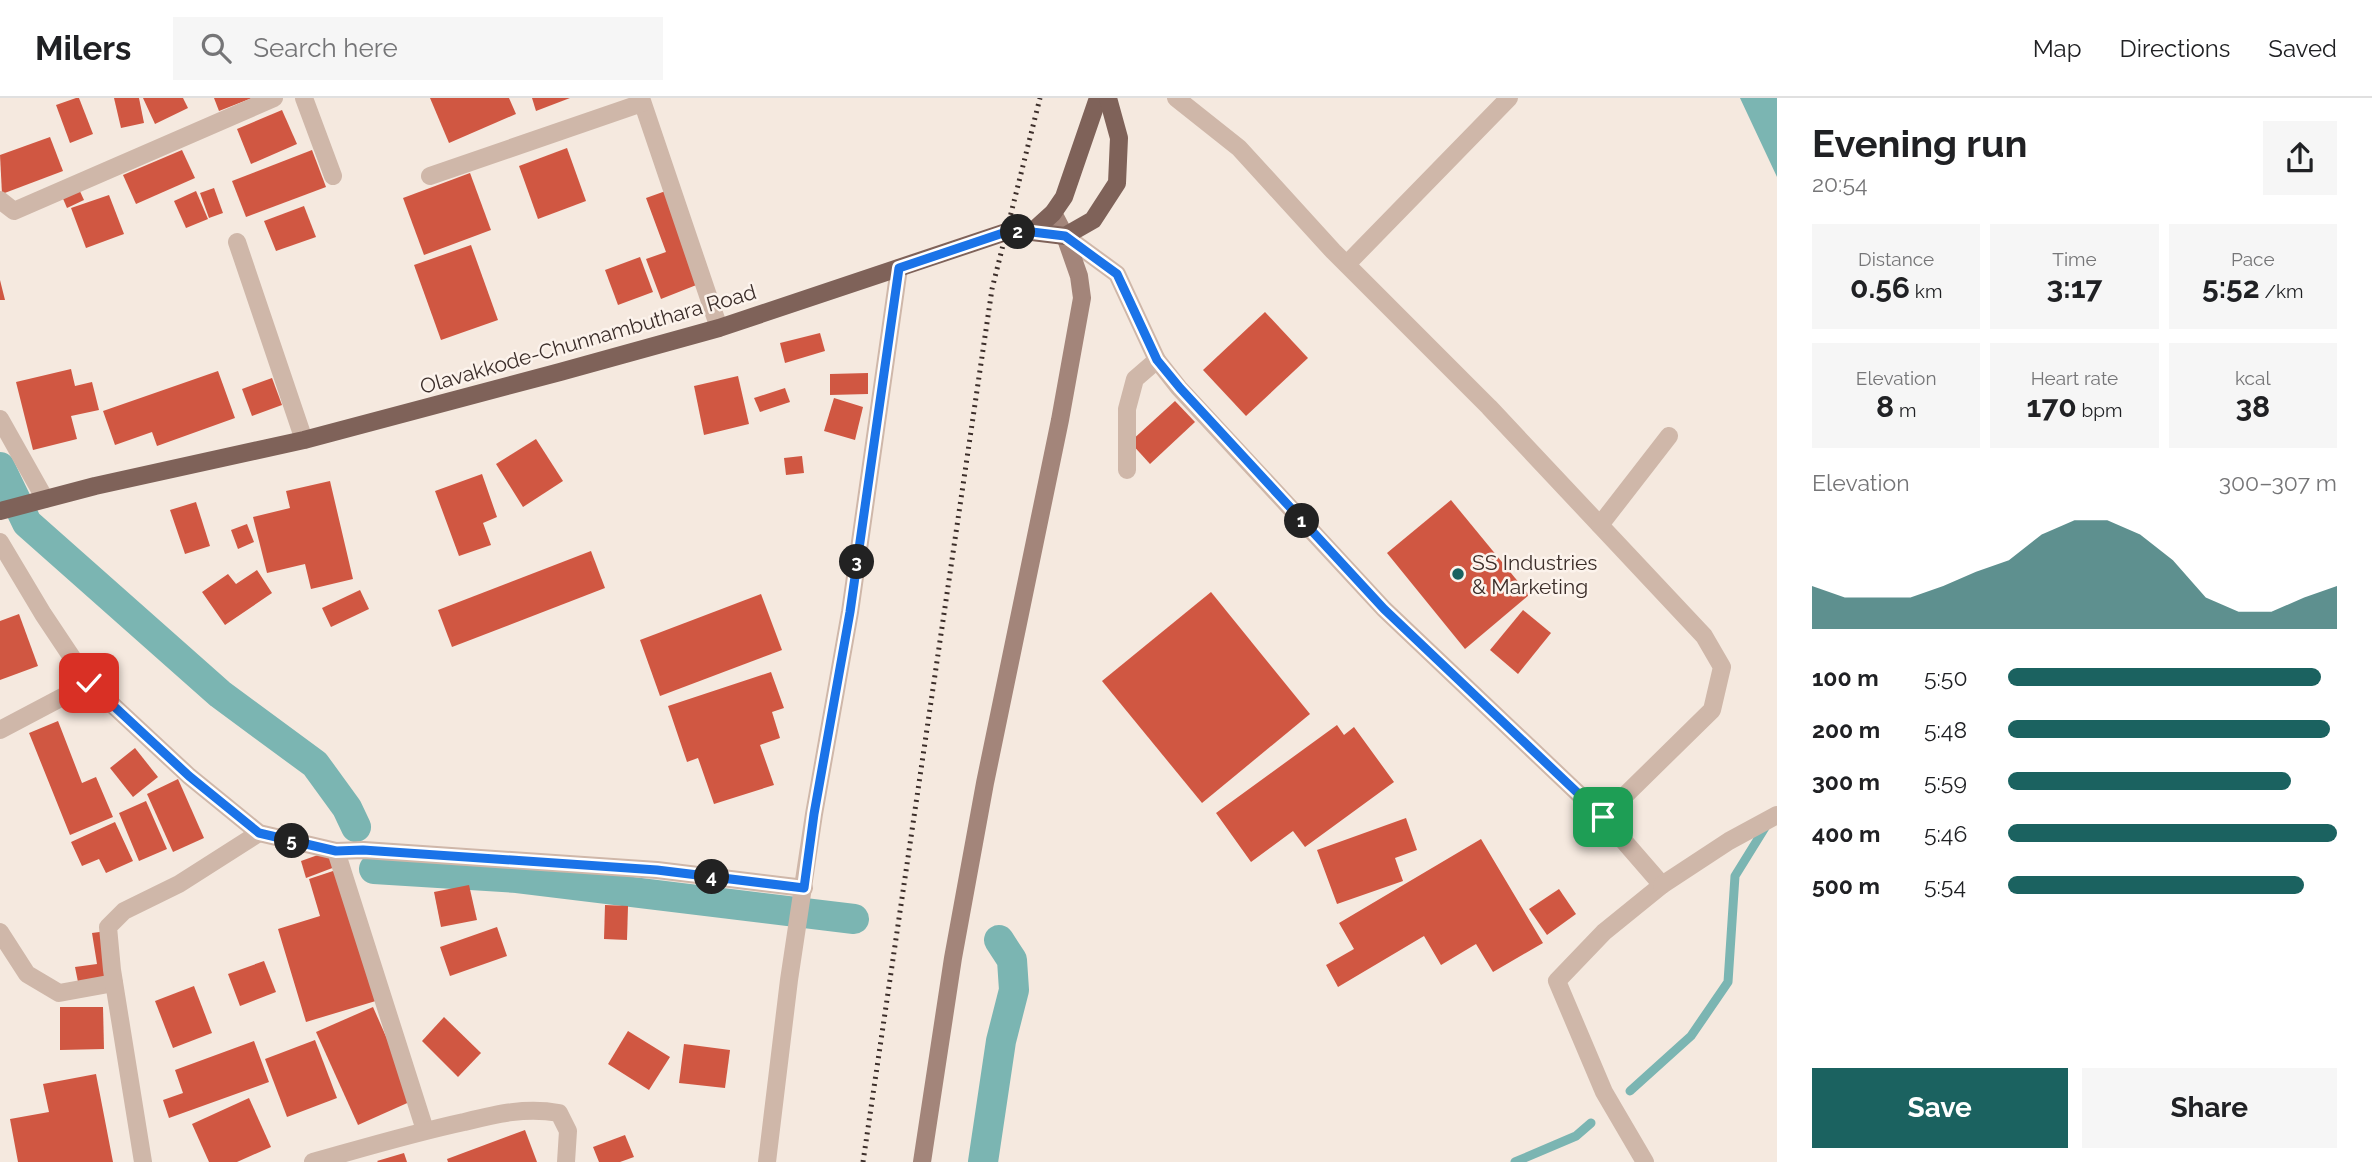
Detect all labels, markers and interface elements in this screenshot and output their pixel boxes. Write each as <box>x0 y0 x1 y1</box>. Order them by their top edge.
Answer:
search box <box>173 17 663 80</box>
text: Milers <box>35 29 131 68</box>
icon: search <box>197 29 235 67</box>
text: Search here <box>253 33 398 63</box>
text: Map <box>2033 34 2082 63</box>
text: Directions <box>2120 34 2230 63</box>
text: Saved <box>2268 34 2337 63</box>
text: Evening run <box>1812 121 2027 166</box>
button: share <box>2263 121 2337 195</box>
text: 20:54 <box>1812 170 1867 197</box>
pin: 2 <box>1000 214 1036 250</box>
text: 2 <box>1012 220 1023 242</box>
text: Distance <box>1858 248 1934 270</box>
text: Time <box>2052 248 2097 270</box>
text: Pace <box>2231 248 2275 270</box>
text: 0.56 <box>1850 270 1910 305</box>
text: 3:17 <box>2047 270 2102 305</box>
text: 5:52 <box>2202 270 2260 305</box>
street label: Olavakkode-Chunnambuthara Road <box>417 279 759 399</box>
text: km <box>1910 280 1942 302</box>
text: /km <box>2260 280 2304 302</box>
text: Elevation <box>1856 367 1937 389</box>
text: Heart rate <box>2031 367 2118 389</box>
text: kcal <box>2235 367 2271 389</box>
text: 8 <box>1876 389 1894 424</box>
text: 170 <box>2027 389 2077 424</box>
text: 38 <box>2235 389 2270 424</box>
text: m <box>1894 399 1916 421</box>
text: bpm <box>2077 399 2122 421</box>
text: Elevation <box>1812 469 1910 496</box>
text: 300–307 m <box>2219 469 2337 496</box>
pin: 1 <box>1284 504 1320 538</box>
text: 1 <box>1297 509 1306 531</box>
pin: 3 <box>840 545 874 580</box>
text: 3 <box>851 550 862 572</box>
place label: SS Industries & Marketing <box>1472 550 1597 599</box>
marker: SS Industries & Marketing <box>1450 566 1466 582</box>
pin <box>59 653 119 713</box>
icon: check <box>70 664 108 702</box>
text: 100 m <box>1812 664 1879 691</box>
text: 5:50 <box>1924 664 1967 691</box>
text: 200 m <box>1812 716 1880 743</box>
text: 5:48 <box>1924 716 1967 743</box>
text: 300 m <box>1812 768 1880 795</box>
text: 5:59 <box>1924 768 1967 795</box>
pin <box>1573 787 1633 847</box>
icon: arrive <box>1584 798 1622 836</box>
text: 400 m <box>1812 820 1880 847</box>
text: 5:46 <box>1924 820 1967 847</box>
pin: 5 <box>274 824 310 858</box>
text: 5 <box>286 829 297 851</box>
pin: 4 <box>694 860 730 894</box>
text: 4 <box>706 865 717 887</box>
text: 500 m <box>1812 872 1880 899</box>
text: 5:54 <box>1924 872 1966 899</box>
button: Save <box>1812 1068 2068 1148</box>
button: Share <box>2082 1068 2337 1148</box>

